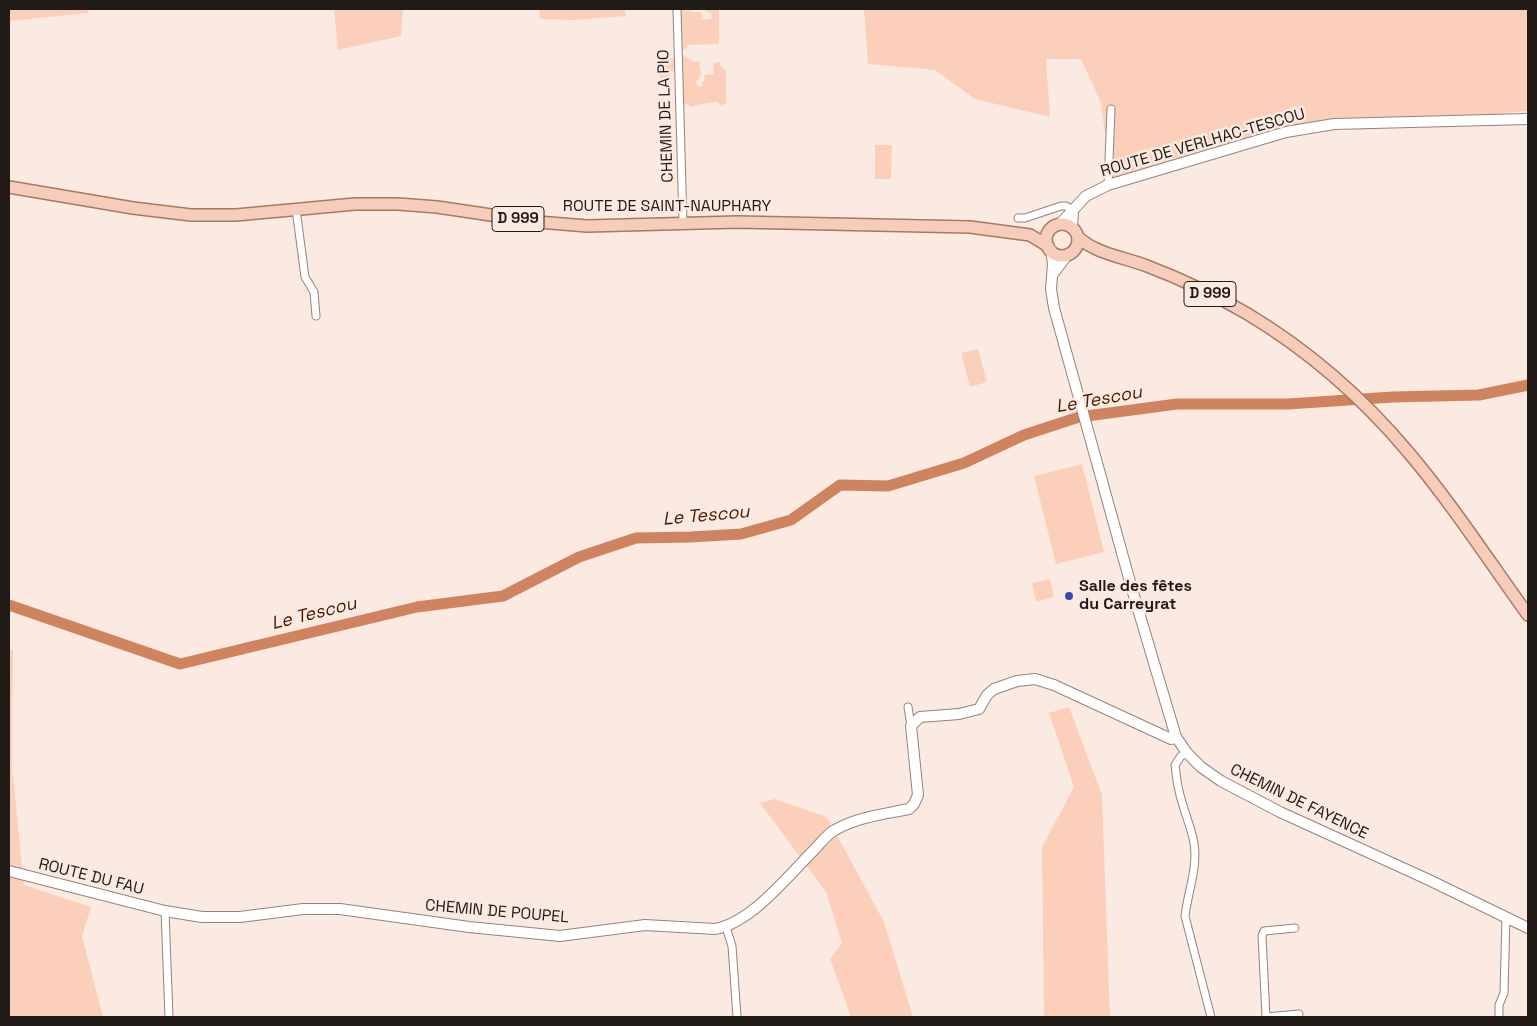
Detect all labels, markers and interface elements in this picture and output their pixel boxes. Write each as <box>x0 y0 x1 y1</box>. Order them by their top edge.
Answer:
street label: CHEMIN DE LA PIO <box>654 49 678 183</box>
street label: ROUTE DE VERLHAC-TESCOU <box>1098 105 1308 181</box>
street label: ROUTE DE SAINT-NAUPHARY <box>563 197 771 217</box>
road number: D 999 <box>492 206 544 232</box>
road number: D 999 <box>1184 282 1236 306</box>
water label: Le Tescou <box>1054 382 1144 418</box>
water label: Le Tescou <box>662 501 750 531</box>
place label: Salle des fêtes du Carreyrat <box>1079 577 1192 615</box>
marker: Salle des fêtes du Carreyrat <box>1063 590 1075 602</box>
water label: Le Tescou <box>269 593 359 635</box>
street label: CHEMIN DE FAYENCE <box>1227 760 1371 844</box>
street label: ROUTE DU FAU <box>36 855 146 899</box>
street label: CHEMIN DE POUPEL <box>424 896 570 928</box>

